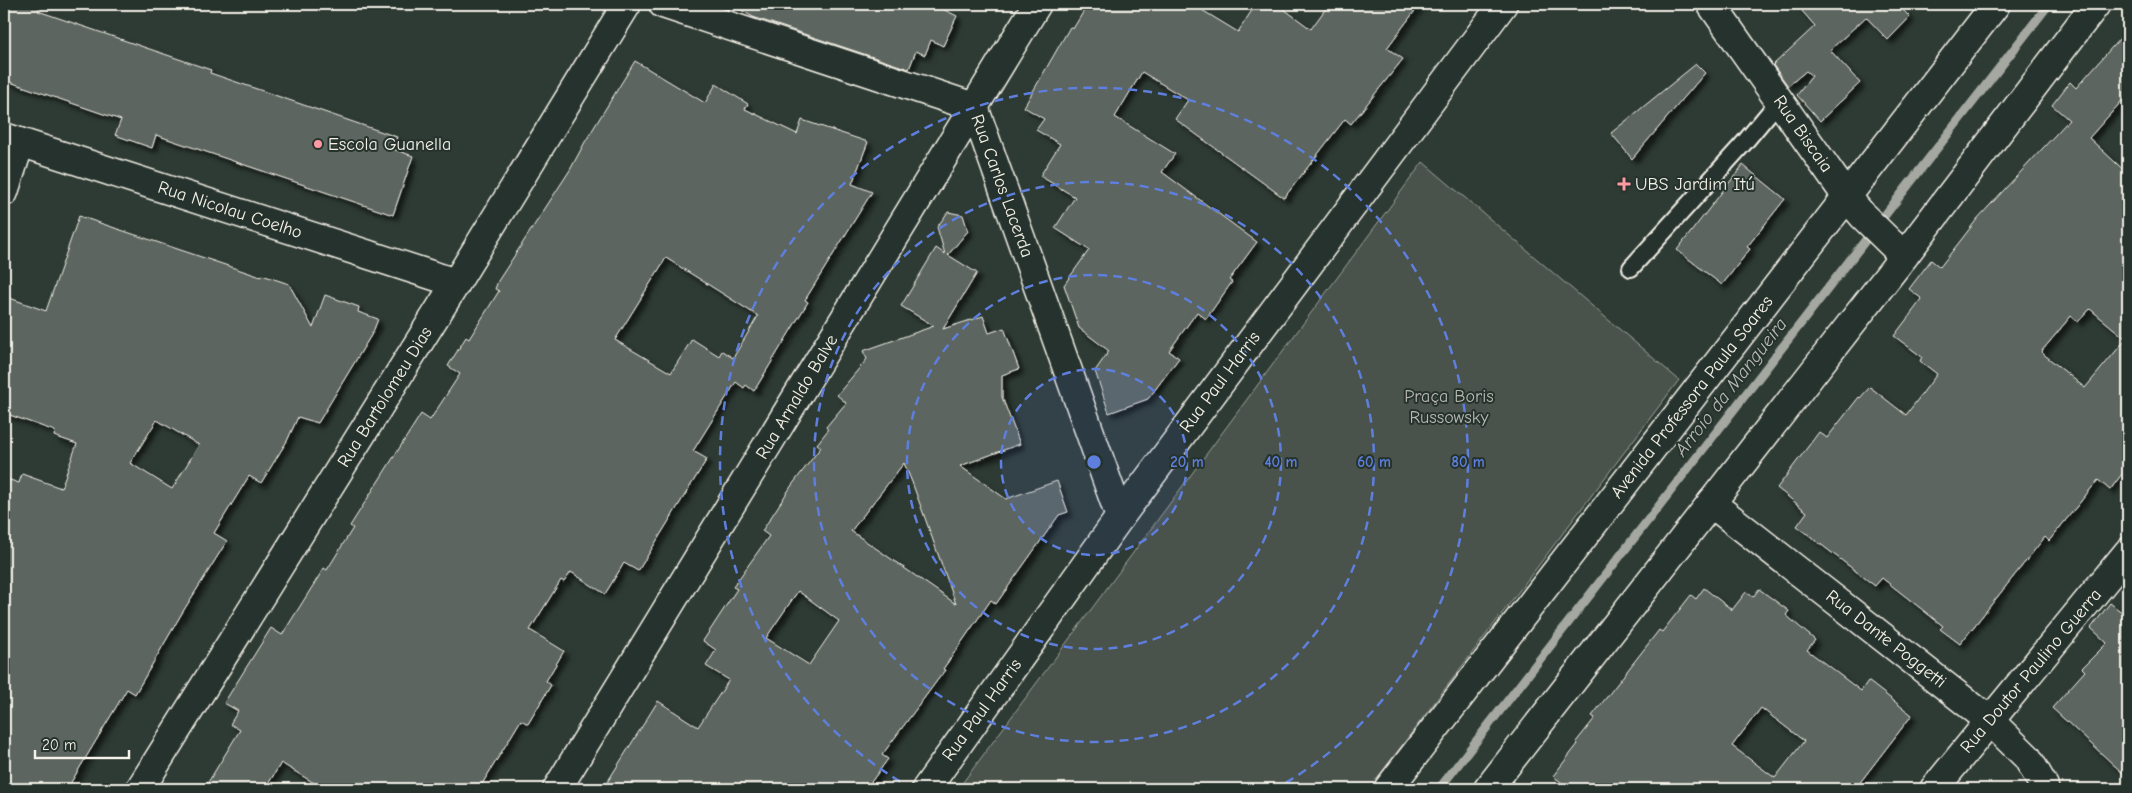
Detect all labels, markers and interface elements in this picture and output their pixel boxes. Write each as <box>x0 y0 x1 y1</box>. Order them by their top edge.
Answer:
street label: Rua Biscaia <box>1769 91 1837 177</box>
street label: Rua Carlos Lacerda <box>966 112 1038 260</box>
place label: Escola Guanella <box>328 134 451 155</box>
marker: Escola Guanella <box>312 138 324 150</box>
place label: UBS Jardim Itú <box>1635 174 1755 195</box>
street label: Rua Nicolau Coelho <box>155 177 305 243</box>
marker: UBS Jardim Itú <box>1617 177 1631 191</box>
street label: Avenida Professora Paula Soares <box>1606 292 1778 502</box>
water label: Arroio da Mangueira <box>1670 313 1792 461</box>
street label: Rua Bartolomeu Dias <box>333 323 437 471</box>
street label: Rua Paul Harris <box>1175 327 1265 437</box>
street label: Rua Arnaldo Balve <box>752 331 842 463</box>
park label: Praça Boris Russowsky <box>1404 386 1494 428</box>
centre of rings <box>1085 453 1103 471</box>
text: 20 m <box>1170 453 1204 471</box>
text: 40 m <box>1265 453 1298 471</box>
text: 60 m <box>1357 453 1391 471</box>
text: 80 m <box>1451 453 1485 471</box>
street label: Rua Doutor Paulino Guerra <box>1956 584 2106 758</box>
street label: Rua Dante Poggetti <box>1822 586 1950 692</box>
street label: Rua Paul Harris <box>938 655 1026 765</box>
scale bar <box>35 728 129 760</box>
text: 20 m <box>42 736 76 754</box>

